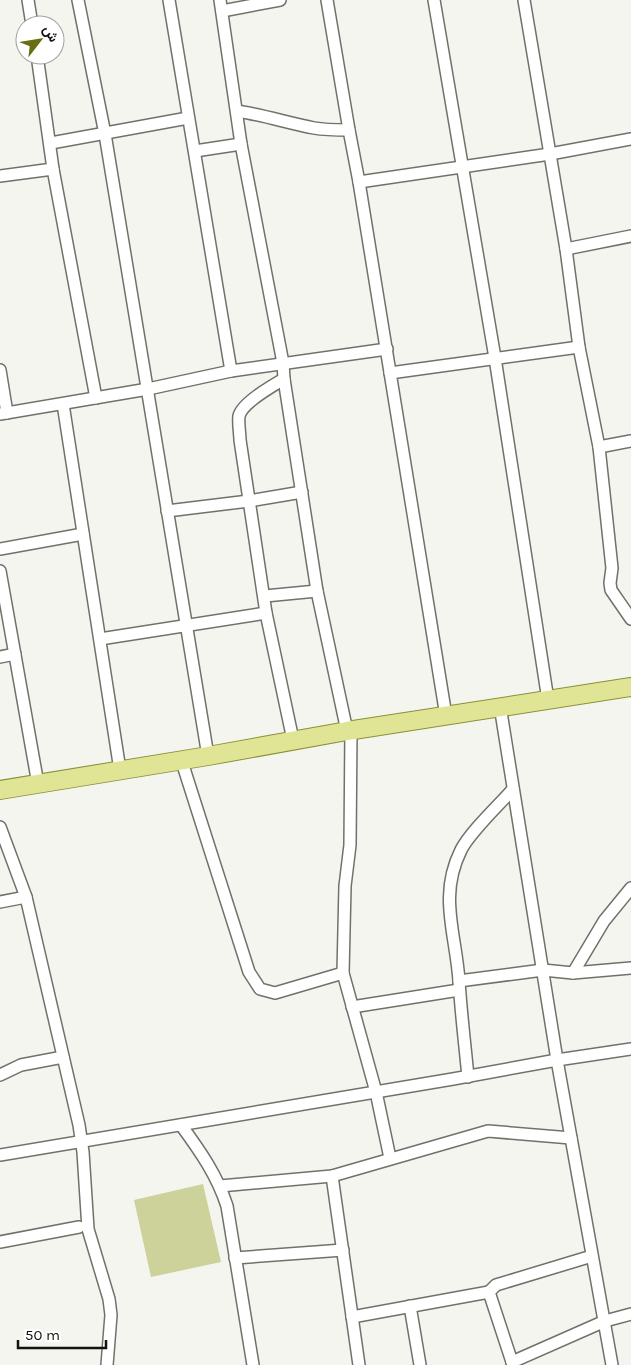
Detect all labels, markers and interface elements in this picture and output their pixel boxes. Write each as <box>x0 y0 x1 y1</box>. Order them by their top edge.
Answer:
north arrow <box>15 15 65 65</box>
text: ش <box>39 22 62 45</box>
scale bar <box>18 1318 105 1350</box>
text: 50 m <box>25 1326 60 1344</box>

